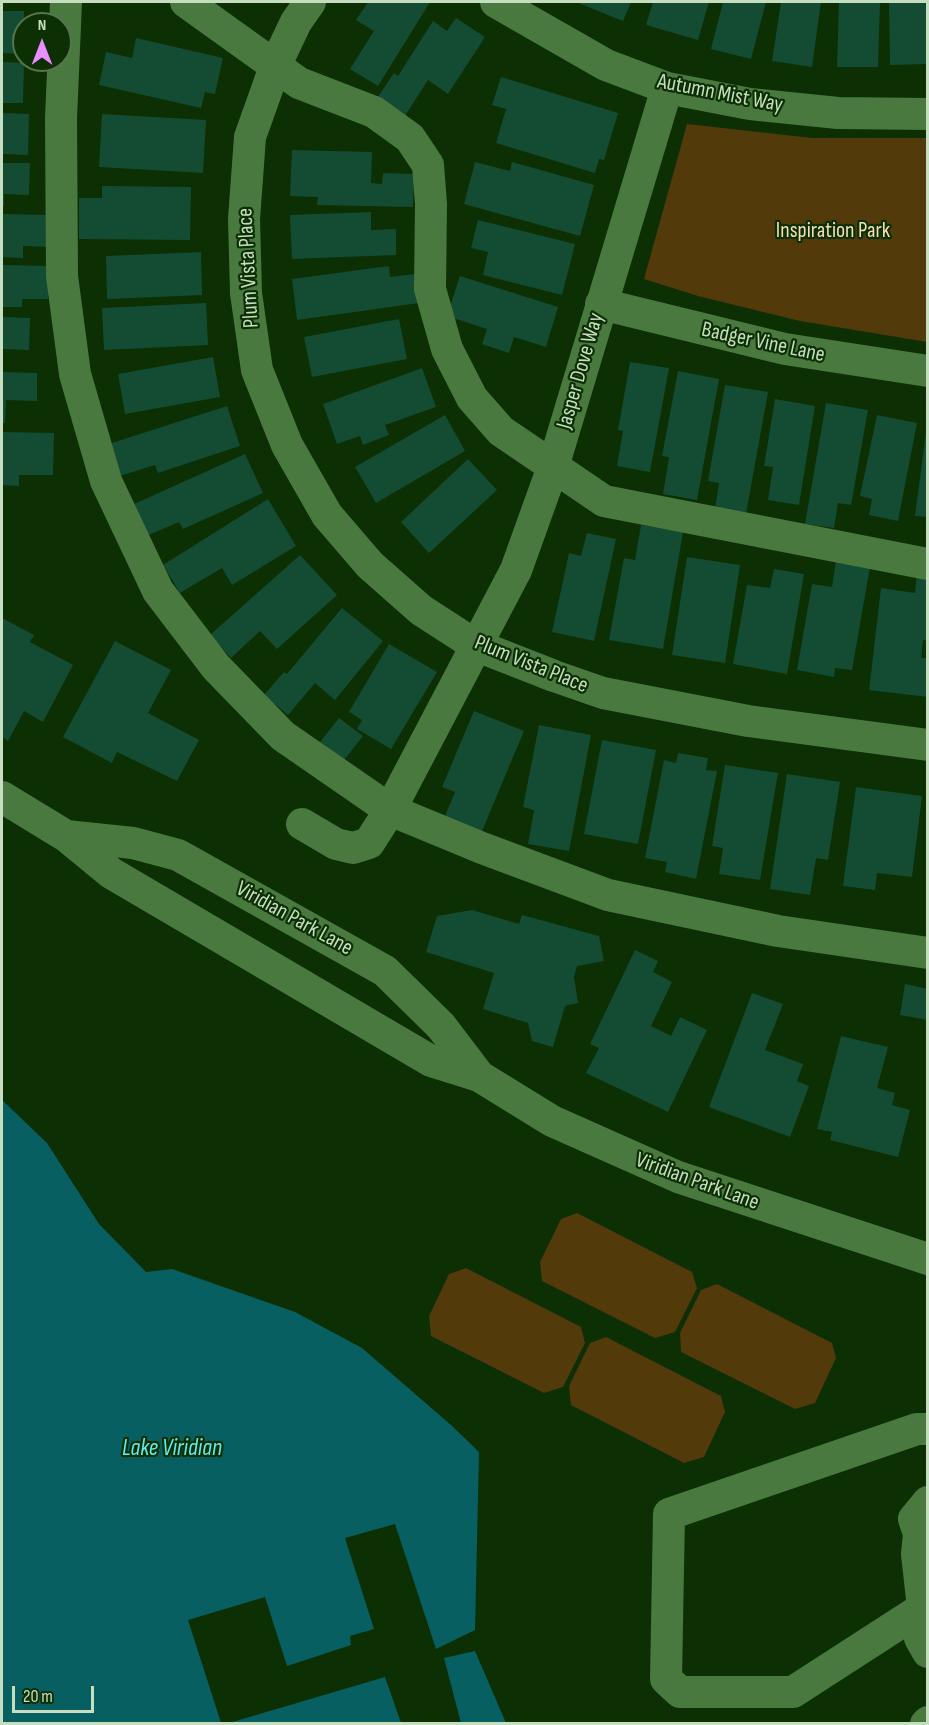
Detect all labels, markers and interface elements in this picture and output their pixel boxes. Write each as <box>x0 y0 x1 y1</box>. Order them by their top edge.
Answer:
north arrow <box>12 12 72 72</box>
text: N <box>38 16 46 35</box>
street label: Autumn Mist Way <box>655 69 785 119</box>
street label: Plum Vista Place <box>233 207 265 329</box>
park label: Inspiration Park <box>776 218 890 244</box>
street label: Jasper Dove Way <box>552 310 610 432</box>
street label: Badger Vine Lane <box>699 317 827 369</box>
street label: Plum Vista Place <box>470 630 592 700</box>
street label: Viridian Park Lane <box>231 876 357 962</box>
street label: Viridian Park Lane <box>632 1147 762 1217</box>
water label: Lake Viridian <box>122 1435 222 1463</box>
scale bar <box>15 1674 98 1712</box>
text: 20 m <box>23 1686 53 1707</box>

